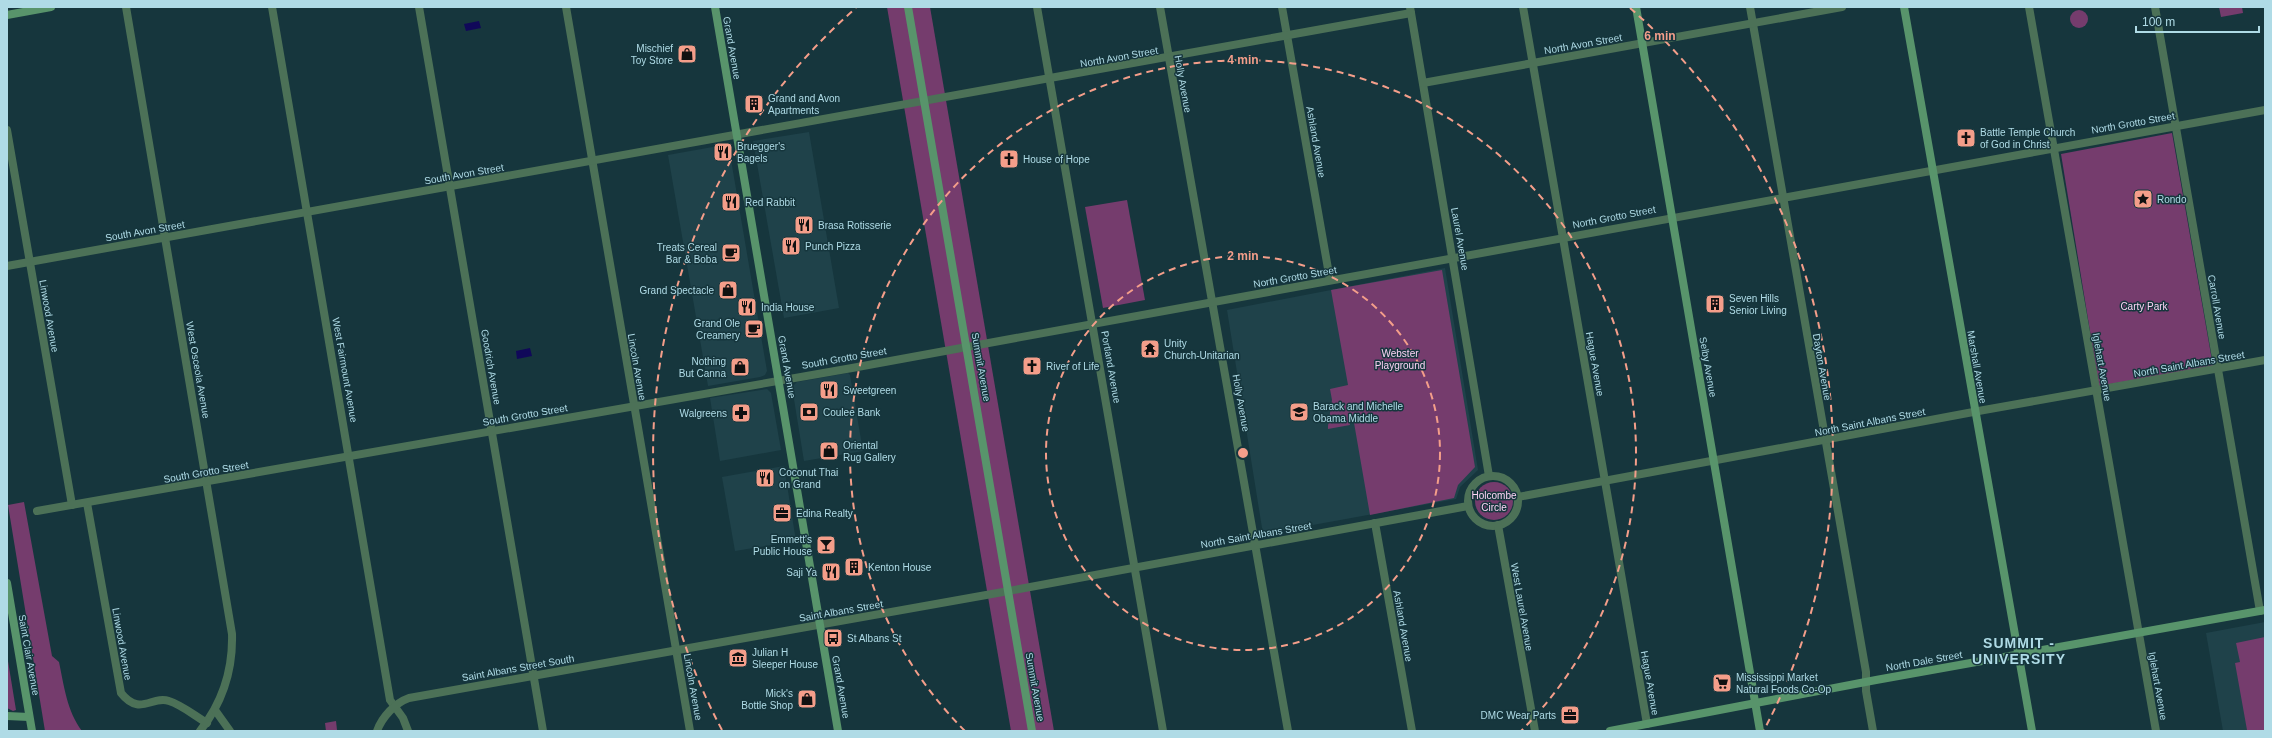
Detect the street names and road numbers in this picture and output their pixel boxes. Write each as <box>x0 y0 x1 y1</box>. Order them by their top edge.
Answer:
street label: Grand Avenue <box>721 16 743 81</box>
street label: North Avon Street <box>1543 32 1623 56</box>
street label: North Avon Street <box>1079 45 1159 69</box>
street label: Holly Avenue <box>1173 54 1194 114</box>
street label: Ashland Avenue <box>1304 106 1328 179</box>
street label: North Grotto Street <box>2090 110 2176 136</box>
street label: South Avon Street <box>423 162 505 186</box>
street label: North Grotto Street <box>1571 203 1657 230</box>
street label: Laurel Avenue <box>1449 207 1471 272</box>
street label: South Avon Street <box>104 219 186 243</box>
street label: North Grotto Street <box>1252 264 1338 290</box>
street label: Carroll Avenue <box>2206 274 2228 341</box>
street label: Linwood Avenue <box>37 279 61 353</box>
street label: West Fairmount Avenue <box>330 317 360 424</box>
street label: West Osceola Avenue <box>184 321 212 420</box>
street label: Goodrich Avenue <box>479 328 503 406</box>
street label: Portland Avenue <box>1099 330 1123 404</box>
street label: Marshall Avenue <box>1965 330 1989 405</box>
street label: Hague Avenue <box>1584 331 1606 398</box>
street label: Summit Avenue <box>970 332 993 403</box>
street label: Iglehart Avenue <box>2091 332 2114 403</box>
street label: Lincoln Avenue <box>626 333 648 402</box>
street label: Dayton Avenue <box>1811 333 1833 402</box>
street label: Grand Avenue <box>776 335 798 400</box>
street label: Selby Avenue <box>1697 336 1719 398</box>
street label: South Grotto Street <box>801 345 888 371</box>
street label: North Saint Albans Street <box>2133 349 2245 379</box>
street label: Holly Avenue <box>1231 373 1252 433</box>
street label: South Grotto Street <box>482 402 569 428</box>
street label: North Saint Albans Street <box>1814 406 1926 438</box>
street label: South Grotto Street <box>163 459 250 485</box>
street label: North Saint Albans Street <box>1200 520 1312 550</box>
street label: West Laurel Avenue <box>1509 562 1535 652</box>
street label: Ashland Avenue <box>1391 590 1415 663</box>
street label: Saint Albans Street <box>798 598 884 624</box>
street label: Linwood Avenue <box>110 607 134 681</box>
street label: Saint Clair Avenue <box>16 614 42 697</box>
street label: North Dale Street <box>1885 649 1963 673</box>
street label: Hague Avenue <box>1639 650 1661 717</box>
street label: Iglehart Avenue <box>2147 651 2170 722</box>
street label: Summit Avenue <box>1024 652 1047 723</box>
street label: Saint Albans Street South <box>461 653 575 683</box>
street label: Lincoln Avenue <box>682 653 704 722</box>
street label: Grand Avenue <box>830 655 852 720</box>

